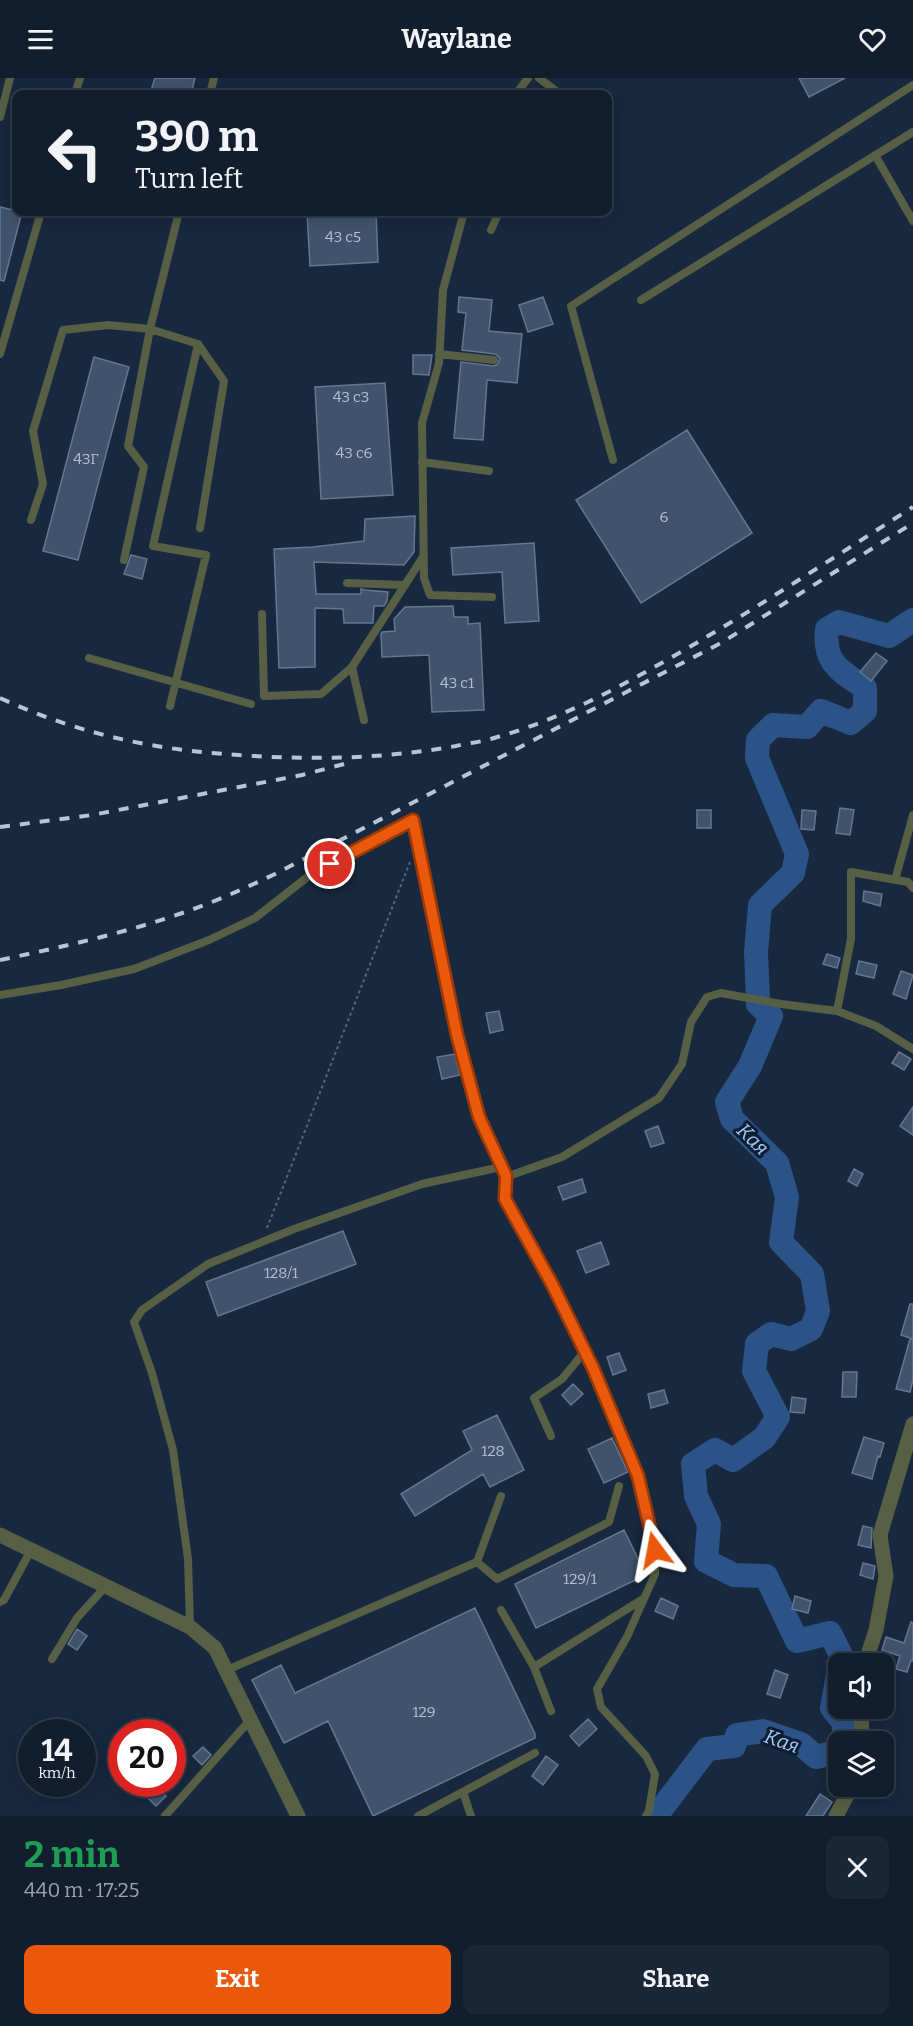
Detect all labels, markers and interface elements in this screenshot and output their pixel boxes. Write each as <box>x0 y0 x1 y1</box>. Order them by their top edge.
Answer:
icon: menu <box>24 23 57 56</box>
text: Waylane <box>401 23 512 55</box>
icon: heart <box>856 23 889 56</box>
text: 390 m <box>135 112 258 162</box>
icon: left <box>36 114 114 192</box>
text: Turn left <box>135 163 243 195</box>
house number: 43 с5 <box>325 228 361 246</box>
house number: 43 с3 <box>333 388 369 406</box>
house number: 43 с6 <box>336 444 373 462</box>
house number: 43Г <box>73 450 99 468</box>
house number: 6 <box>660 508 669 526</box>
house number: 43 с1 <box>440 674 474 692</box>
pin <box>304 838 355 889</box>
icon: arrive <box>313 847 346 880</box>
water label: Кая <box>732 1118 774 1160</box>
house number: 128/1 <box>264 1264 298 1282</box>
house number: 128 <box>481 1442 505 1460</box>
position arrow <box>623 1518 687 1582</box>
house number: 129/1 <box>563 1570 597 1588</box>
map controls <box>828 1653 894 1797</box>
button: sound <box>828 1653 894 1719</box>
house number: 129 <box>412 1703 436 1721</box>
speed limit sign: 20 <box>108 1719 186 1797</box>
water label: Кая <box>761 1724 803 1758</box>
button: layers <box>828 1731 894 1797</box>
text: 14 <box>41 1733 73 1769</box>
text: km/h <box>38 1764 76 1782</box>
text: 2 min <box>24 1833 120 1877</box>
button: close <box>826 1836 889 1899</box>
text: 440 m · 17:25 <box>24 1878 139 1902</box>
button: Exit <box>24 1945 451 2014</box>
button: Share <box>463 1945 889 2014</box>

